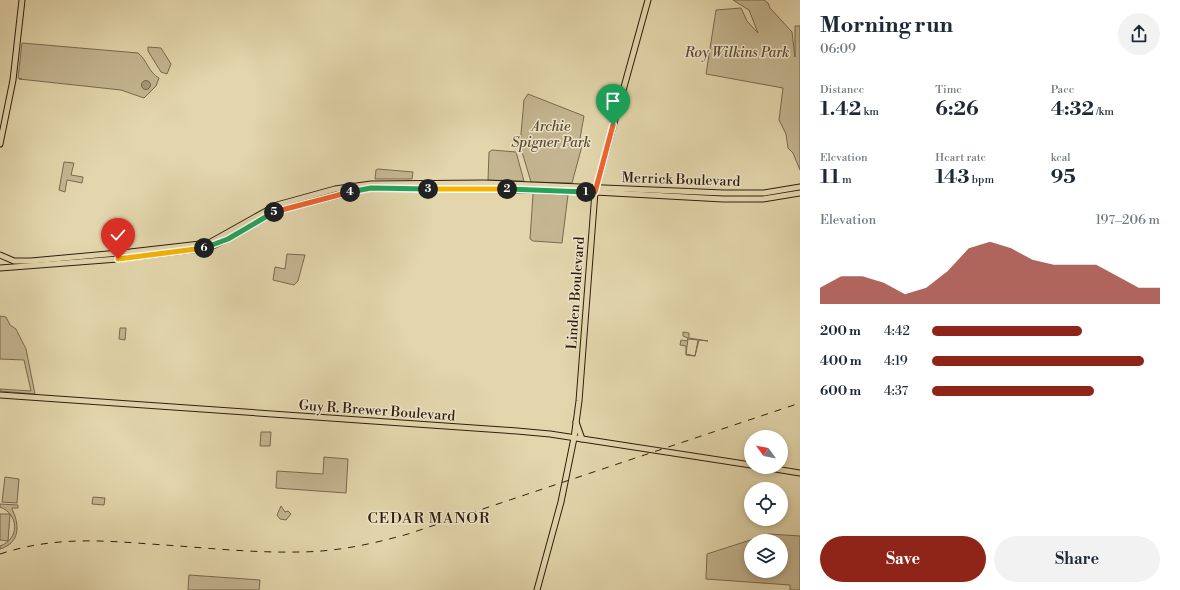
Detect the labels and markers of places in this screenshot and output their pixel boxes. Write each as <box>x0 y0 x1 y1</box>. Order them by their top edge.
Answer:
pin <box>596 84 630 125</box>
pin: 3 <box>418 179 438 199</box>
pin: 2 <box>497 179 517 199</box>
pin: 4 <box>340 182 360 202</box>
pin: 1 <box>576 182 596 202</box>
pin: 5 <box>264 202 284 222</box>
pin <box>101 218 135 259</box>
pin: 6 <box>194 238 214 258</box>

